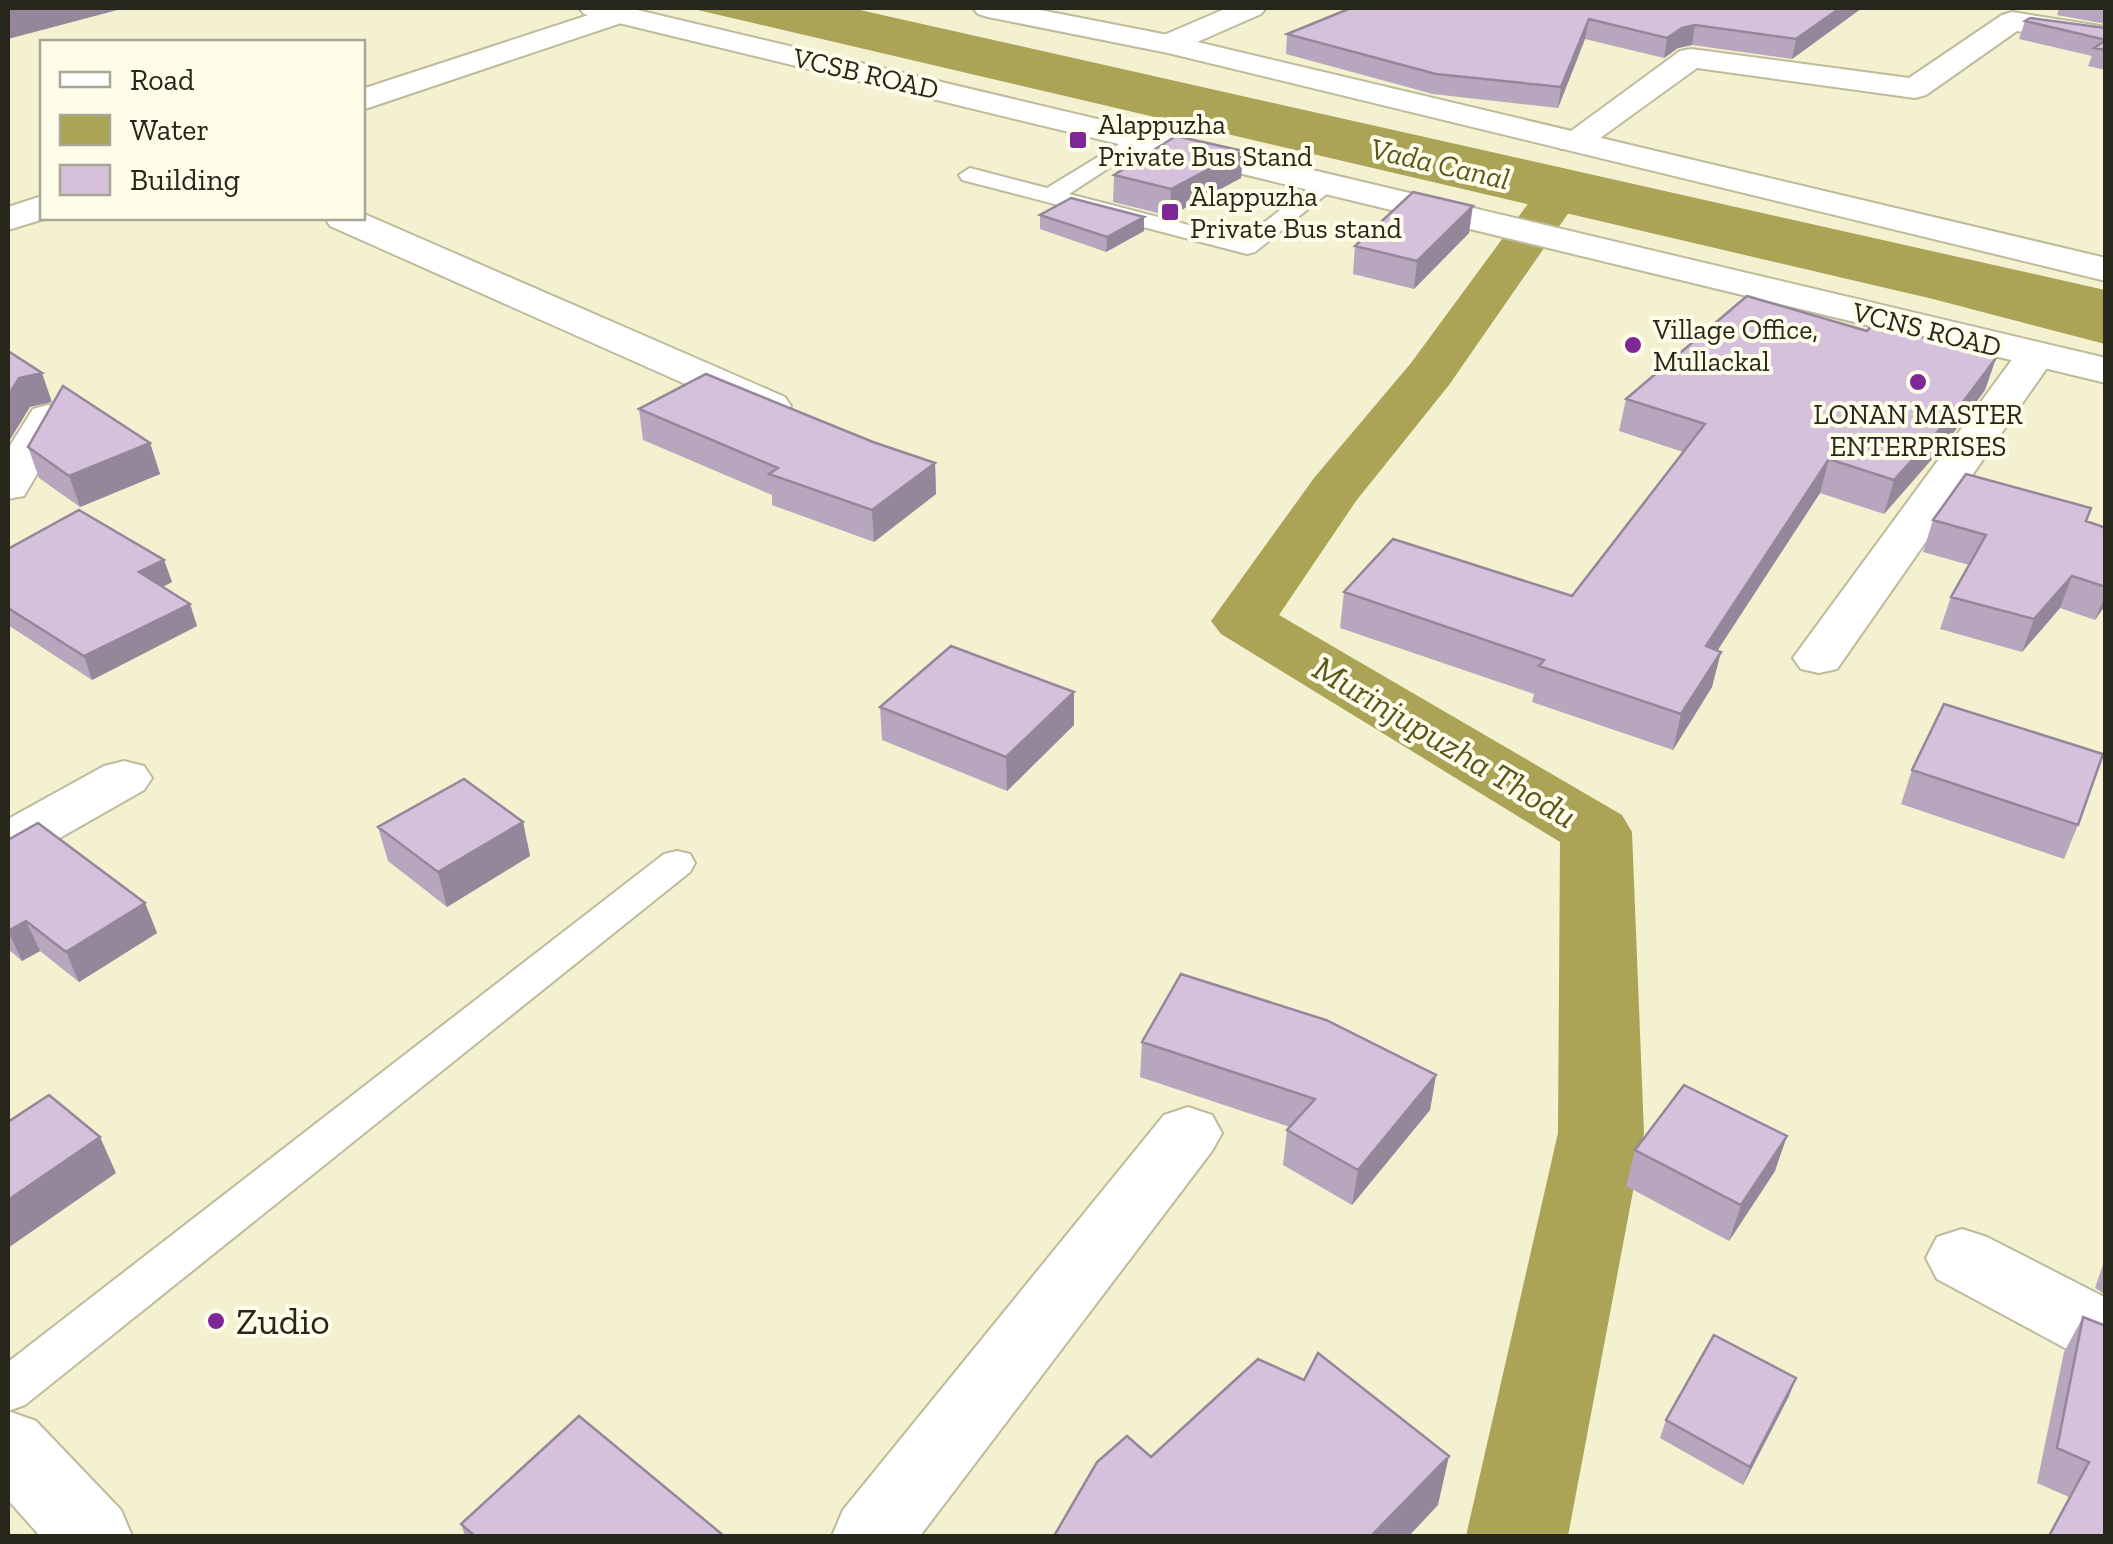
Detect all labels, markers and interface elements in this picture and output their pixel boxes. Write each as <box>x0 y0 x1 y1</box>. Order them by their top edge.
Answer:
legend <box>40 40 365 220</box>
street label: VCSB ROAD <box>789 41 942 106</box>
text: Road <box>130 62 195 98</box>
place label: Alappuzha Private Bus Stand <box>1098 108 1312 173</box>
text: Water <box>130 112 209 148</box>
marker: Alappuzha Private Bus Stand <box>1067 129 1089 151</box>
water label: Vada Canal <box>1367 131 1513 197</box>
text: Building <box>130 162 240 198</box>
place label: Alappuzha Private Bus stand <box>1190 180 1402 245</box>
marker: Alappuzha Private Bus stand <box>1159 201 1181 223</box>
street label: VCNS ROAD <box>1848 295 2005 364</box>
place label: Village Office, Mullackal <box>1652 313 1818 378</box>
marker: Village Office, Mullackal <box>1622 334 1644 356</box>
marker: LONAN MASTER ENTERPRISES <box>1907 371 1929 393</box>
place label: LONAN MASTER ENTERPRISES <box>1813 398 2023 463</box>
water label: Murinjupuzha Thodu <box>1306 647 1584 837</box>
place label: Zudio <box>236 1298 330 1344</box>
marker: Zudio <box>205 1310 227 1332</box>

